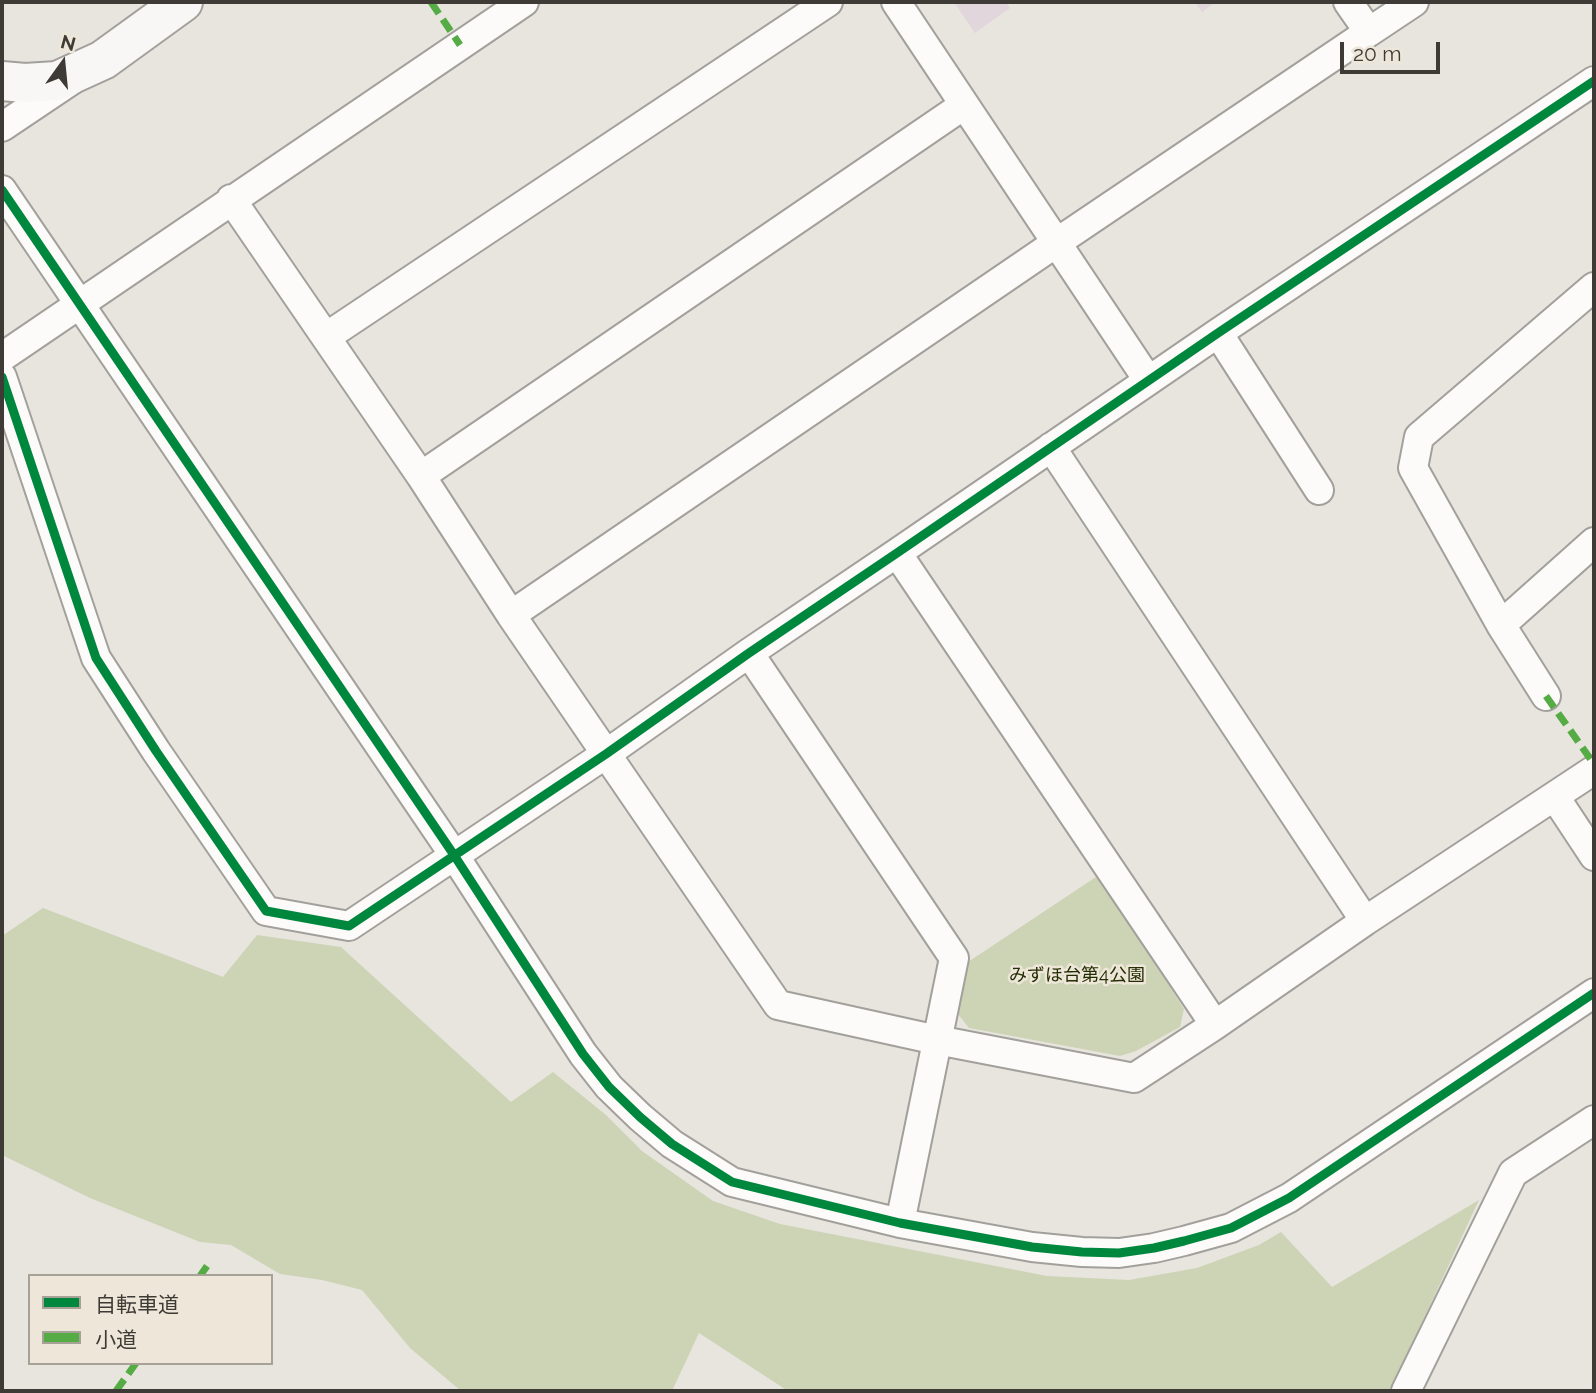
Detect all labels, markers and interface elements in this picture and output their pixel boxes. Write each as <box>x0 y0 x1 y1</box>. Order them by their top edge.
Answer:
north arrow <box>28 28 98 98</box>
scale bar <box>1344 28 1444 72</box>
text: N <box>59 30 78 55</box>
text: 20 m <box>1353 41 1401 66</box>
park label: みずほ台第4公園 <box>1009 965 1145 987</box>
legend <box>28 1274 273 1365</box>
text: 自転車道 <box>95 1292 179 1317</box>
text: 小道 <box>95 1327 137 1352</box>

